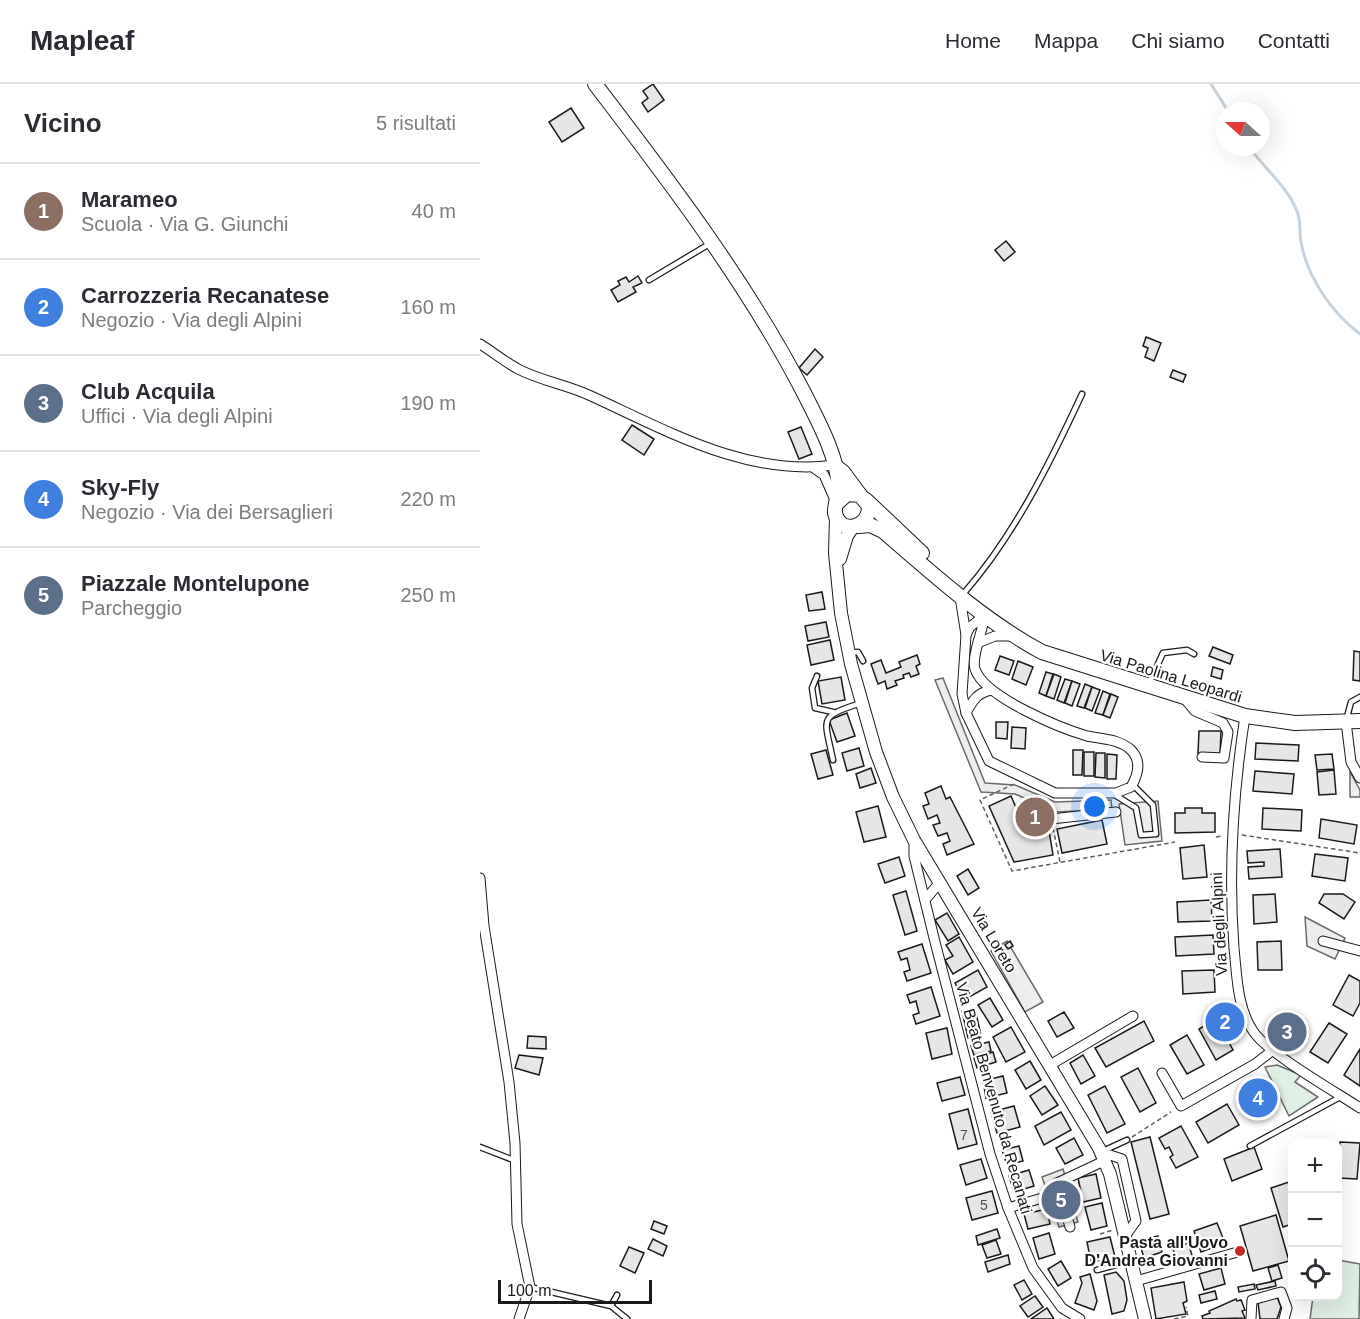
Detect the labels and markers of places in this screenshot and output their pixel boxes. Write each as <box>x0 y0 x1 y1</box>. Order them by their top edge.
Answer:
pin: 1 <box>1016 794 1054 840</box>
pin: 2 <box>1206 1000 1244 1044</box>
pin: 3 <box>1268 1010 1306 1054</box>
pin: 4 <box>1238 1076 1278 1120</box>
pin: 5 <box>1042 1178 1080 1222</box>
place label: Pasta all'Uovo D'Andrea Giovanni <box>1085 1234 1228 1269</box>
marker: Pasta all'Uovo D'Andrea Giovanni <box>1233 1244 1247 1258</box>

